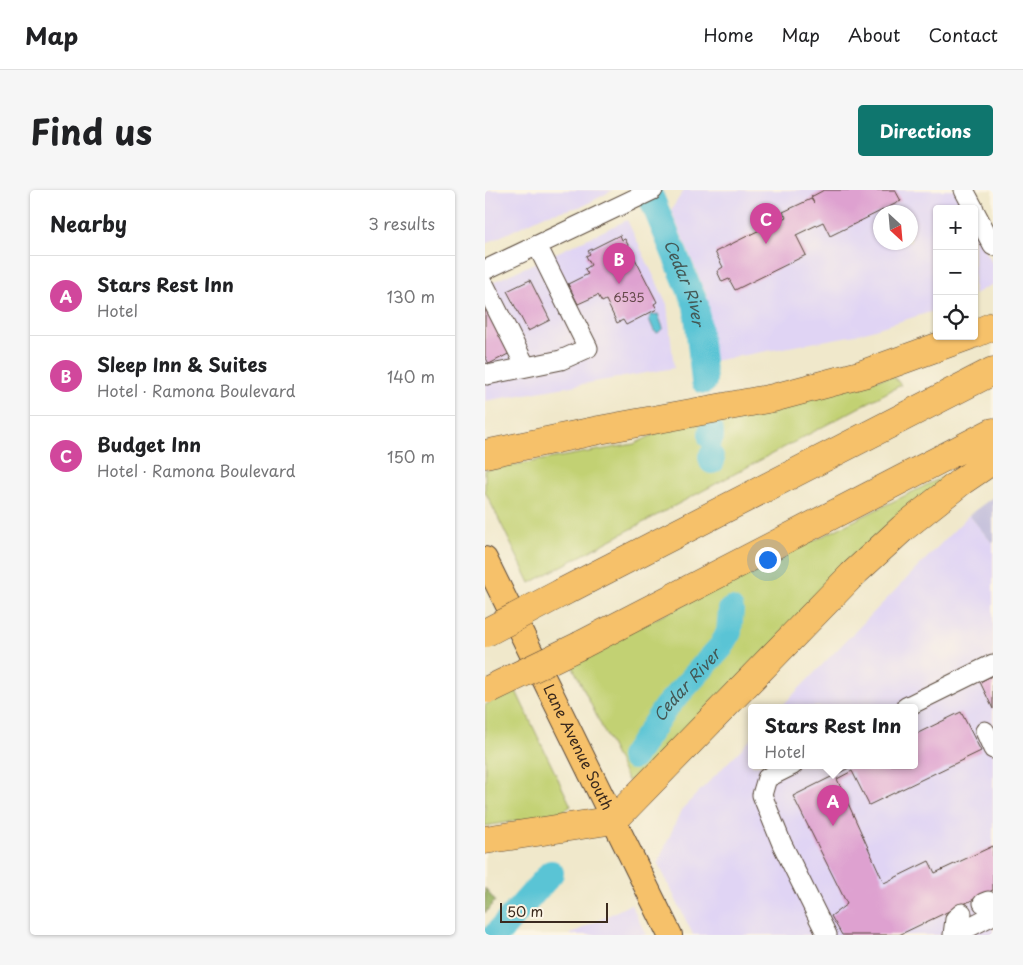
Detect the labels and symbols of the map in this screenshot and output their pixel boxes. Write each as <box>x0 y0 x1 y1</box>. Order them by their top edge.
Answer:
pin: C <box>750 203 782 244</box>
north arrow <box>873 205 918 250</box>
water label: Cedar River <box>659 235 711 329</box>
pin: B <box>603 243 635 284</box>
house number: 6535 <box>613 288 645 306</box>
your location <box>755 547 781 573</box>
water label: Cedar River <box>647 641 727 726</box>
street label: Lane Avenue South <box>538 680 620 814</box>
pin: A <box>817 785 849 826</box>
scale bar <box>500 900 607 923</box>

